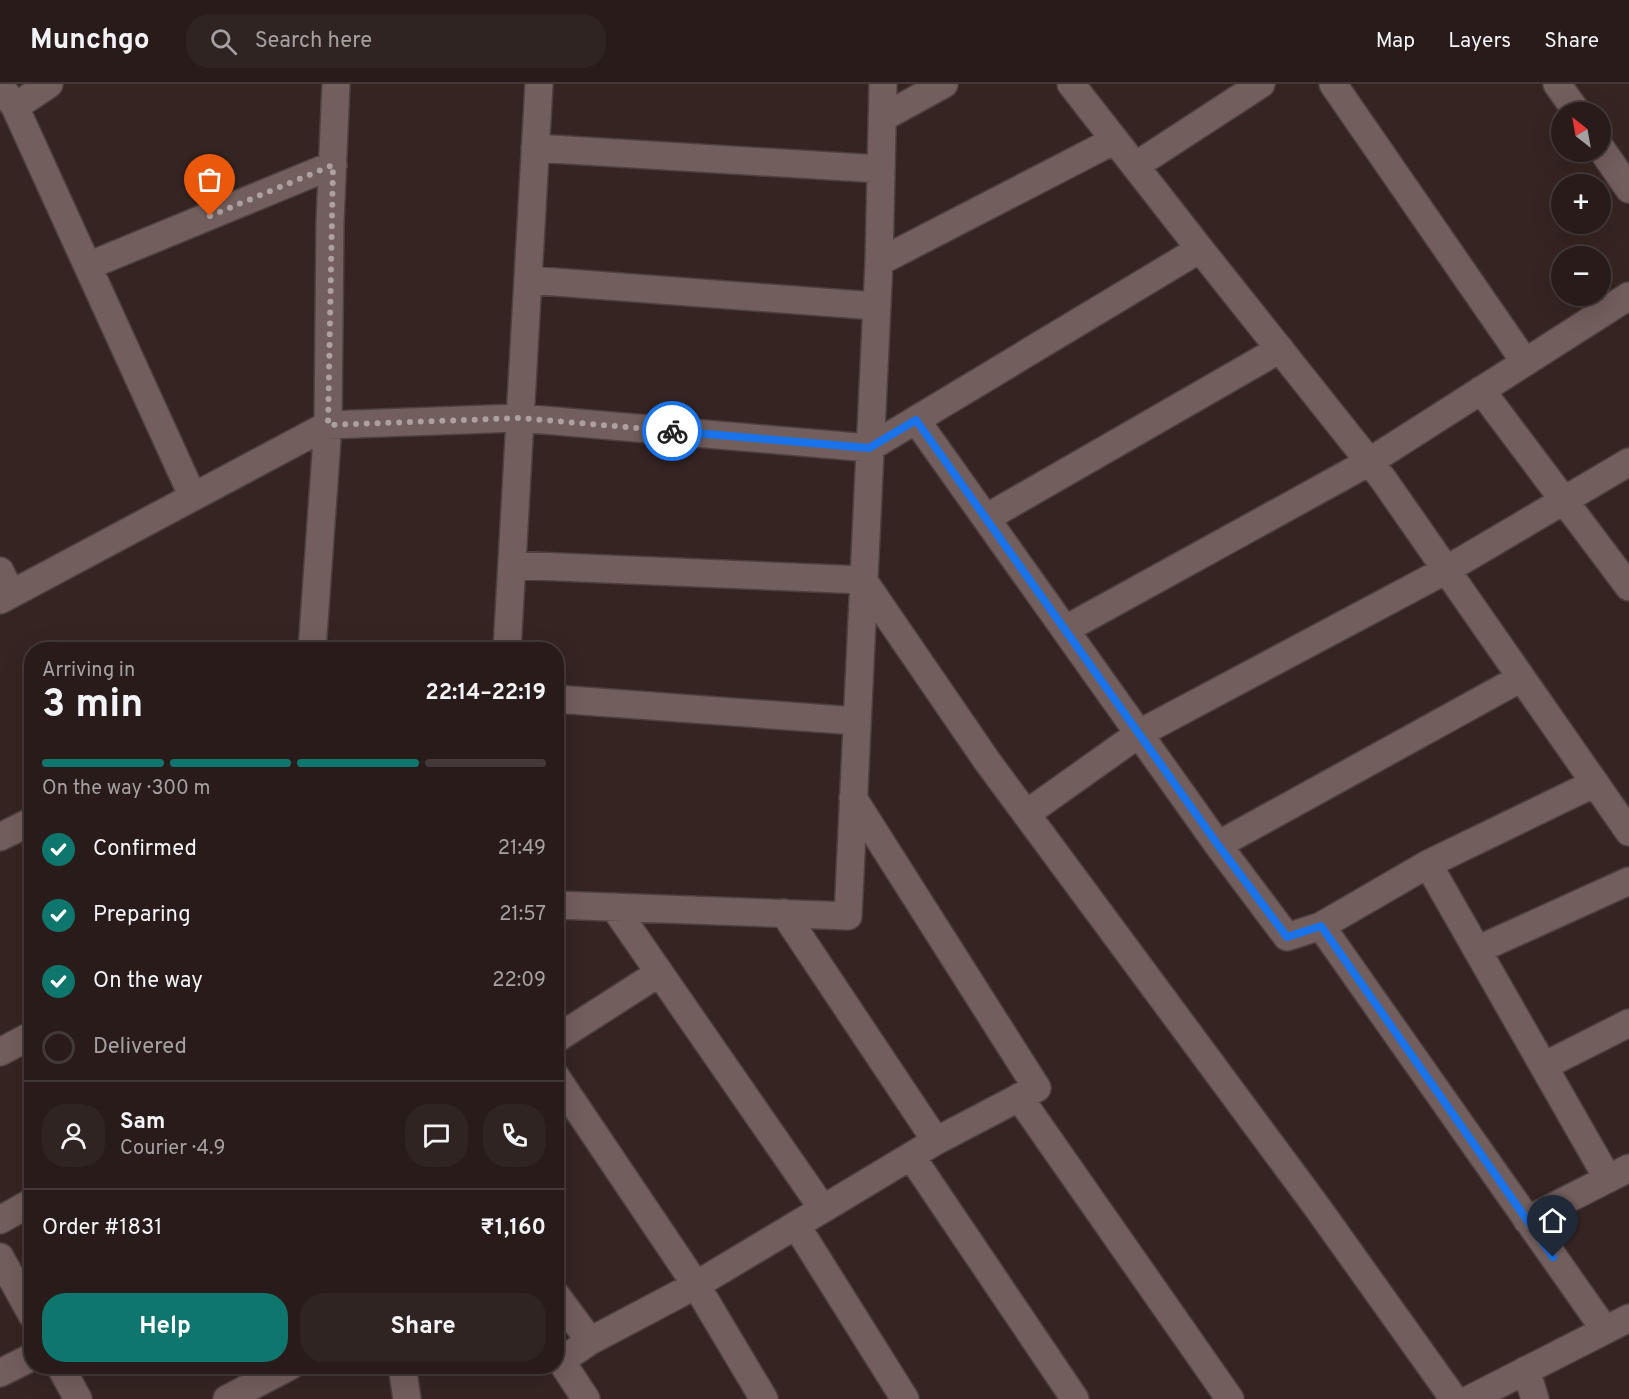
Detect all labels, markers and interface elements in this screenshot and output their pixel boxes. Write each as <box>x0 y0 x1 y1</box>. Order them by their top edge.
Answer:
search box <box>186 14 606 68</box>
text: Munchgo <box>30 23 150 59</box>
icon: search <box>207 25 240 58</box>
text: Search here <box>255 28 372 55</box>
text: Map <box>1376 28 1415 55</box>
text: Layers <box>1448 28 1511 55</box>
text: Share <box>1544 28 1599 55</box>
north arrow <box>1551 102 1611 162</box>
map controls <box>1551 102 1611 306</box>
pin <box>184 154 235 216</box>
icon: bag <box>193 163 226 196</box>
button: + <box>1551 174 1611 234</box>
button: − <box>1551 246 1611 306</box>
courier <box>642 401 702 461</box>
icon: bike <box>656 415 689 448</box>
text: Arriving in <box>42 658 135 684</box>
text: 22:14–22:19 <box>425 680 546 707</box>
text: 3 min <box>42 682 143 731</box>
text: On the way · 300 m <box>42 776 210 802</box>
icon: check <box>42 833 75 866</box>
text: Confirmed <box>93 836 197 863</box>
text: 21:49 <box>498 836 546 862</box>
icon: check <box>42 899 75 932</box>
text: Preparing <box>93 902 191 929</box>
text: 21:57 <box>499 902 546 928</box>
icon: check <box>42 965 75 998</box>
text: On the way <box>93 968 203 995</box>
text: 22:09 <box>492 968 546 994</box>
text: Delivered <box>93 1034 187 1061</box>
button: person <box>42 1104 105 1167</box>
button: chat <box>405 1104 468 1167</box>
button: phone <box>483 1104 546 1167</box>
text: Sam <box>120 1109 165 1136</box>
text: Courier · 4.9 <box>120 1136 225 1162</box>
pin <box>1527 1195 1578 1257</box>
icon: home <box>1536 1204 1569 1237</box>
text: Order #1831 <box>42 1215 162 1242</box>
text: ₹1,160 <box>480 1215 546 1242</box>
button: Help <box>42 1293 288 1362</box>
button: Share <box>300 1293 546 1362</box>

